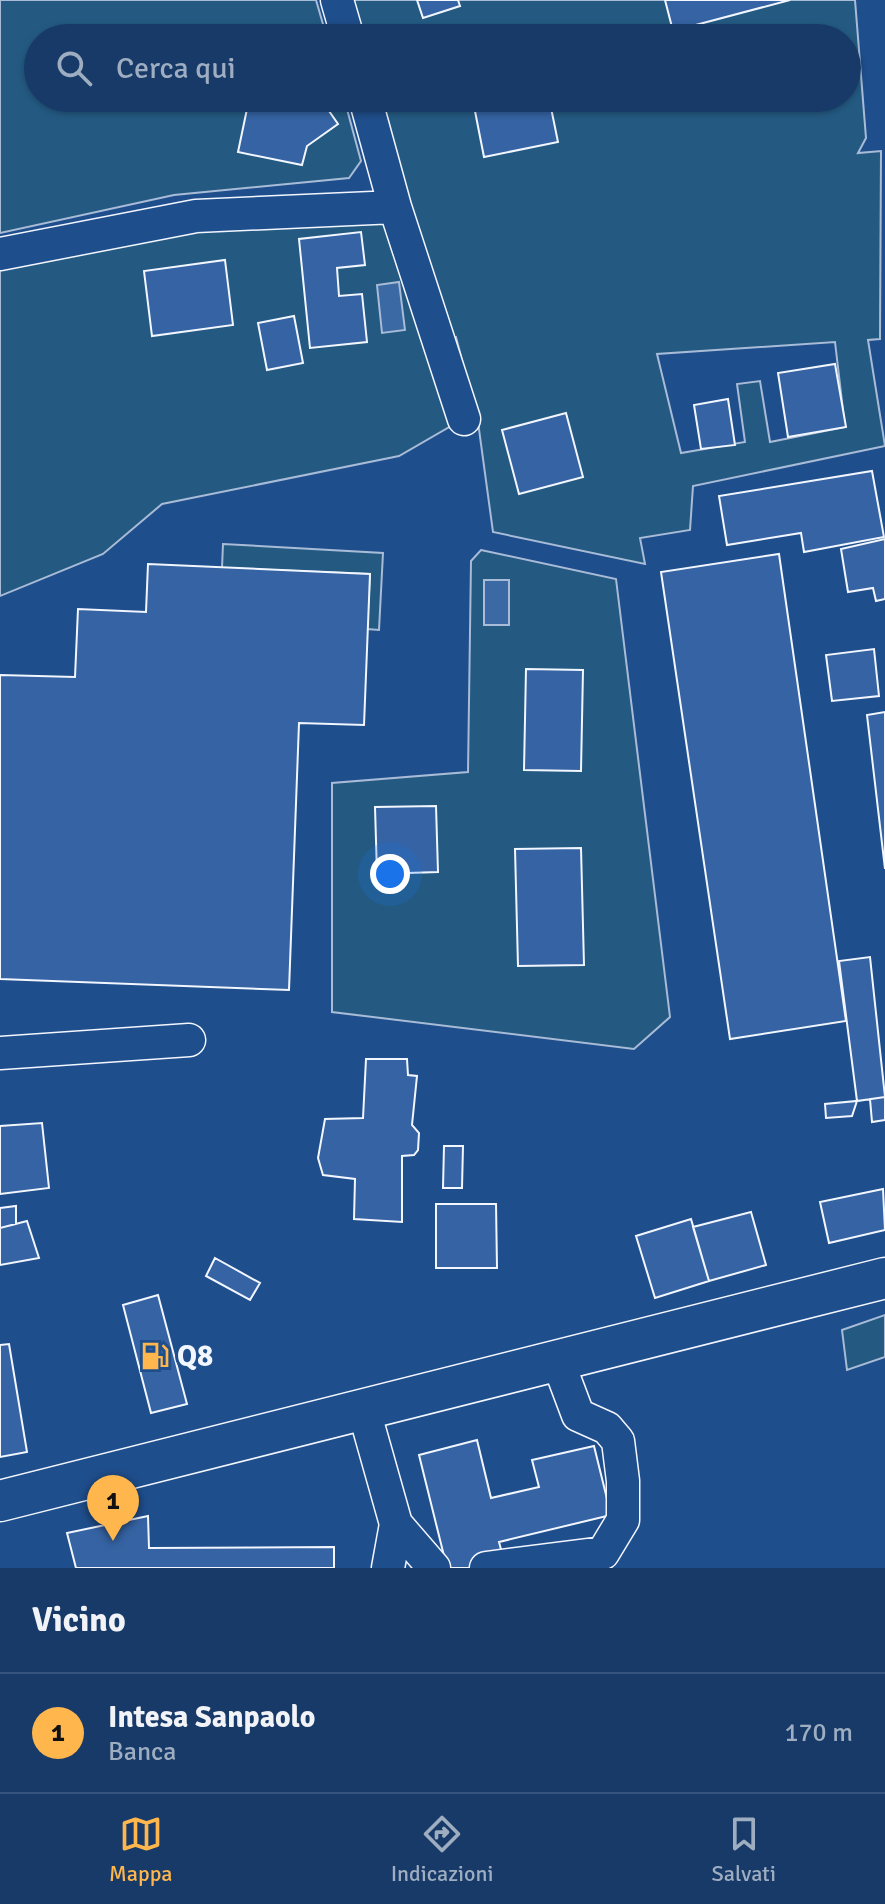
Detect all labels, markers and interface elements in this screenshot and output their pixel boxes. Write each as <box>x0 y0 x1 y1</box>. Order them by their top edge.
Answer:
search box <box>24 24 861 112</box>
icon: search <box>52 46 96 90</box>
text: Cerca qui <box>116 50 236 87</box>
your location <box>370 854 410 894</box>
place label: Q8 <box>177 1338 213 1375</box>
fuel station icon: Q8 <box>140 1341 170 1371</box>
pin: 1 <box>87 1475 139 1541</box>
text: Vicino <box>32 1599 126 1641</box>
text: Intesa Sanpaolo <box>108 1699 315 1736</box>
text: 1 <box>51 1717 65 1749</box>
text: 170 m <box>784 1717 853 1749</box>
text: Banca <box>108 1736 177 1768</box>
tab: Mappa <box>109 1812 172 1887</box>
tab: Indicazioni <box>391 1812 493 1887</box>
tab: Salvati <box>712 1812 776 1887</box>

